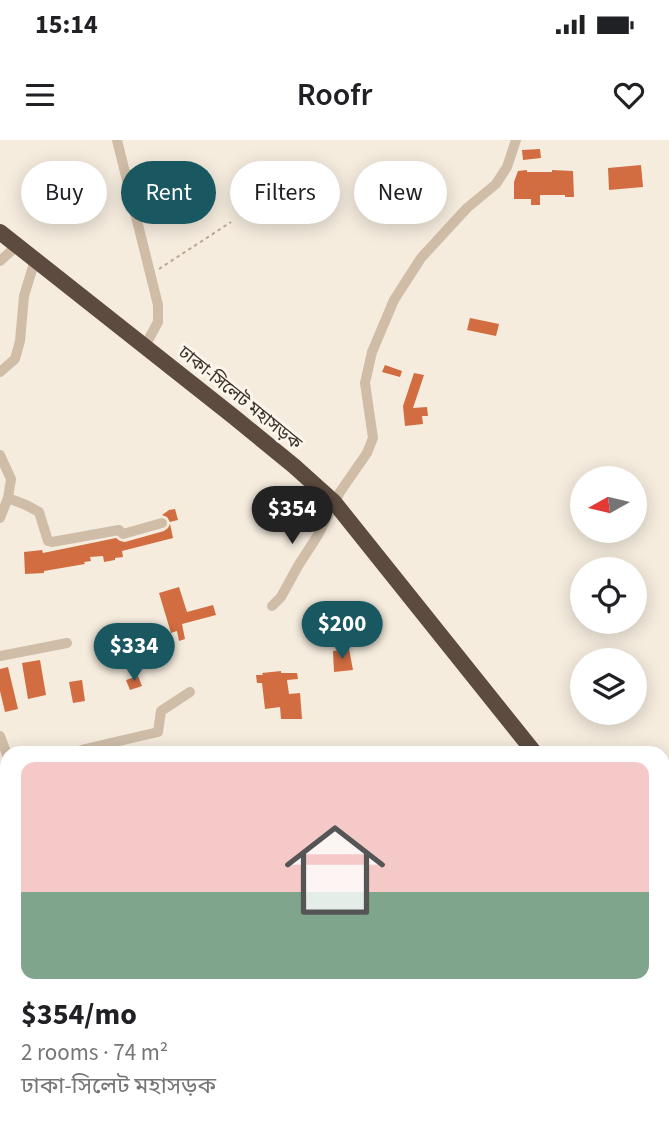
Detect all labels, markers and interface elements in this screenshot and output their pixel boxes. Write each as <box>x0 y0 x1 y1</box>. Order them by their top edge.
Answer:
text: 15:14 <box>35 6 98 43</box>
text: Roofr <box>297 72 372 118</box>
icon: menu <box>21 76 59 114</box>
icon: heart <box>610 76 648 114</box>
chip: Buy <box>21 161 107 224</box>
chip: Rent <box>121 161 216 224</box>
chip: Filters <box>230 161 340 224</box>
chip: New <box>354 161 447 224</box>
street label: ঢাকা-সিলেট মহাসড়ক <box>172 340 308 456</box>
north arrow <box>570 466 648 542</box>
map controls <box>570 466 647 725</box>
pin: $354 <box>251 486 333 546</box>
text: $354 <box>268 492 316 525</box>
button: locate <box>570 557 647 634</box>
pin: $200 <box>301 602 383 661</box>
text: $200 <box>318 607 366 640</box>
pin: $334 <box>93 624 175 683</box>
text: $334 <box>110 629 158 662</box>
button: layers <box>570 648 647 725</box>
icon: home <box>272 807 398 933</box>
text: $354/mo <box>21 993 137 1036</box>
text: 2 rooms · 74 m² <box>21 1036 168 1069</box>
text: ঢাকা-সিলেট মহাসড়ক <box>21 1069 216 1102</box>

